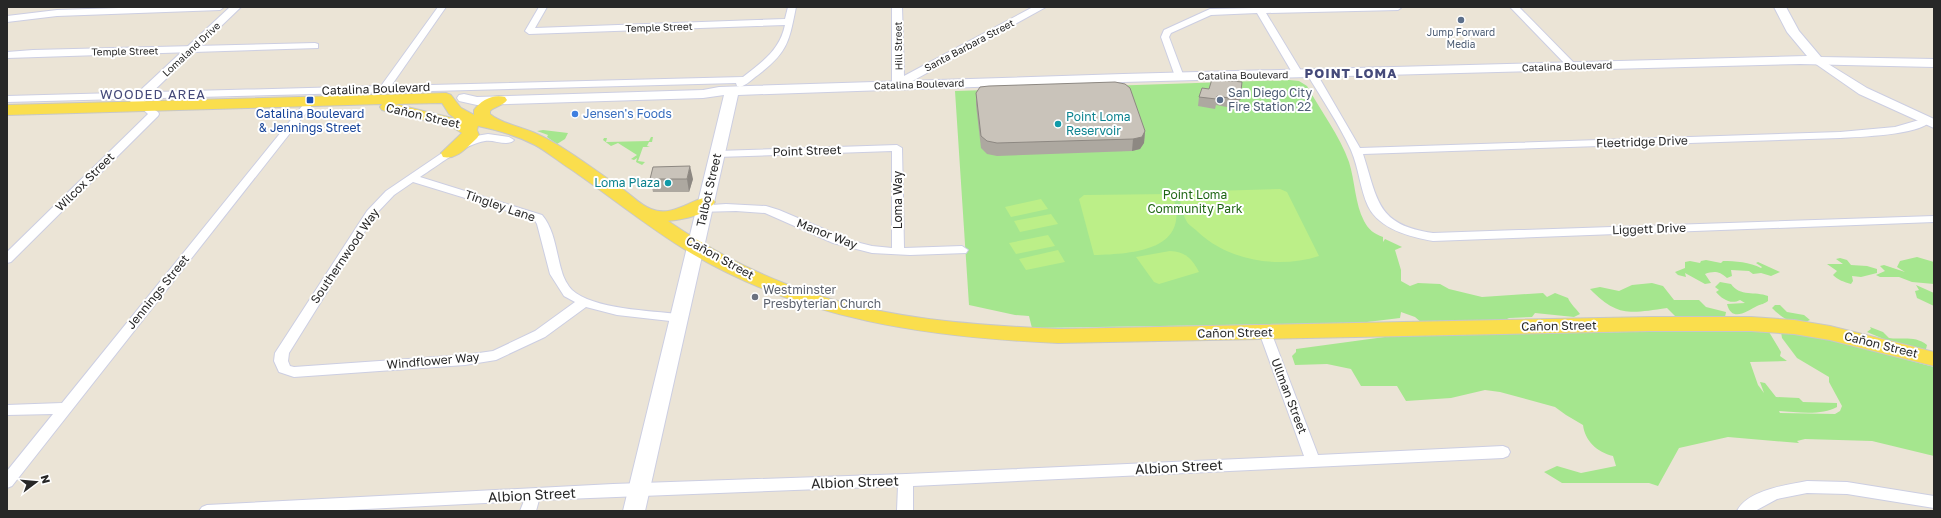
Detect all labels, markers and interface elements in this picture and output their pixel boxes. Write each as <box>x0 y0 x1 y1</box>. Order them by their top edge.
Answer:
marker: Jump Forward Media <box>1456 15 1466 25</box>
street label: Santa Barbara Street <box>922 16 1016 74</box>
street label: Lomaland Drive <box>160 19 222 79</box>
street label: Temple Street <box>625 20 693 34</box>
street label: Hill Street <box>892 22 904 70</box>
place label: Jump Forward Media <box>1427 26 1495 50</box>
street label: Temple Street <box>91 44 159 58</box>
street label: Catalina Boulevard <box>1522 58 1612 74</box>
district label: POINT LOMA <box>1305 65 1397 81</box>
street label: Catalina Boulevard <box>1198 68 1288 82</box>
street label: Catalina Boulevard <box>874 76 964 92</box>
street label: Catalina Boulevard <box>321 79 431 98</box>
place label: San Diego City Fire Station 22 <box>1228 85 1312 114</box>
district label: WOODED AREA <box>100 86 206 102</box>
marker: Catalina Boulevard & Jennings Street <box>305 95 315 105</box>
marker: San Diego City Fire Station 22 <box>1215 95 1225 105</box>
street label: Cañon Street <box>385 100 462 131</box>
place label: Catalina Boulevard & Jennings Street <box>256 106 364 135</box>
place label: Jensen's Foods <box>583 106 672 121</box>
marker: Jensen's Foods <box>570 109 580 119</box>
place label: Point Loma Reservoir <box>1066 109 1131 138</box>
marker: Point Loma Reservoir <box>1053 119 1063 129</box>
street label: Fleetridge Drive <box>1596 132 1688 151</box>
street label: Point Street <box>772 142 842 159</box>
street label: Wilcox Street <box>52 149 117 214</box>
street label: Talbot Street <box>693 152 724 228</box>
street label: Loma Way <box>890 170 905 229</box>
place label: Loma Plaza <box>594 175 660 190</box>
marker: Loma Plaza <box>663 178 673 188</box>
street label: Tingley Lane <box>463 186 537 225</box>
park label: Point Loma Community Park <box>1147 187 1243 216</box>
street label: Southernwood Way <box>307 205 382 306</box>
street label: Manor Way <box>795 215 860 252</box>
street label: Liggett Drive <box>1612 220 1686 237</box>
street label: Cañon Street <box>684 233 757 283</box>
street label: Jennings Street <box>123 251 192 332</box>
place label: Westminster Presbyterian Church <box>763 282 881 311</box>
marker: Westminster Presbyterian Church <box>750 292 760 302</box>
street label: Cañon Street <box>1521 317 1597 334</box>
street label: Cañon Street <box>1197 324 1273 341</box>
street label: Cañon Street <box>1843 328 1920 361</box>
street label: Windflower Way <box>386 349 480 372</box>
street label: Ullman Street <box>1268 356 1311 436</box>
street label: Albion Street <box>1135 456 1223 477</box>
north arrow <box>16 462 56 502</box>
street label: Albion Street <box>811 471 899 492</box>
text: N <box>39 473 53 485</box>
street label: Albion Street <box>488 484 576 505</box>

